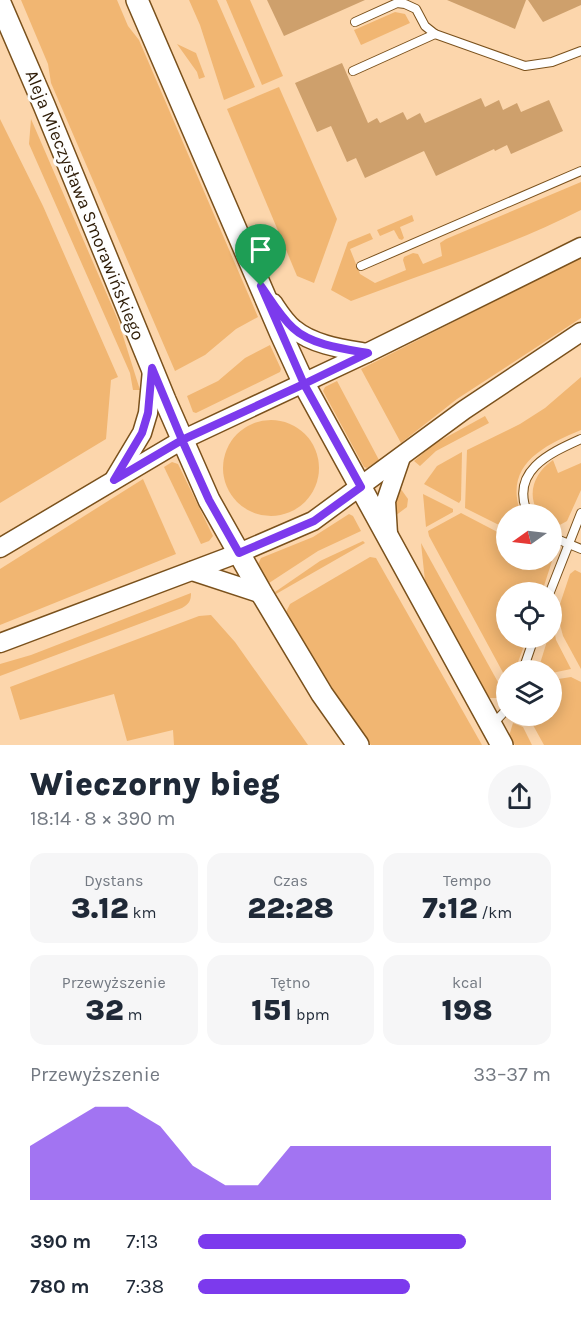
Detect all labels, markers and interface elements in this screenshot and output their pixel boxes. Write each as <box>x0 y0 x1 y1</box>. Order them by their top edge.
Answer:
street label: Aleja Mieczysława Smorawińskiego <box>21 67 149 343</box>
pin <box>235 224 286 286</box>
icon: arrive <box>244 233 277 266</box>
north arrow <box>496 504 562 570</box>
map controls <box>496 504 562 726</box>
button: locate <box>496 582 562 648</box>
button: layers <box>496 660 562 726</box>
text: Wieczorny bieg <box>30 765 280 803</box>
button: share <box>488 765 551 828</box>
text: 18:14 · 8 × 390 m <box>30 807 175 830</box>
text: Dystans <box>84 871 143 890</box>
text: Czas <box>273 871 308 890</box>
text: Tempo <box>443 871 491 890</box>
text: 3.12 <box>71 890 129 926</box>
text: 22:28 <box>247 890 334 926</box>
text: 7:12 <box>422 890 478 926</box>
text: km <box>129 903 157 922</box>
text: /km <box>478 903 512 922</box>
text: Przewyższenie <box>62 973 166 992</box>
text: Tętno <box>271 973 310 992</box>
text: kcal <box>452 973 482 992</box>
text: 32 <box>85 992 124 1028</box>
text: 151 <box>251 992 292 1028</box>
text: 198 <box>442 992 493 1028</box>
text: m <box>124 1005 143 1024</box>
text: bpm <box>292 1005 330 1024</box>
text: Przewyższenie <box>30 1063 160 1086</box>
text: 33–37 m <box>473 1063 551 1086</box>
text: 390 m <box>30 1230 91 1253</box>
text: 7:13 <box>126 1230 158 1253</box>
text: 780 m <box>30 1275 90 1298</box>
text: 7:38 <box>126 1275 164 1298</box>

